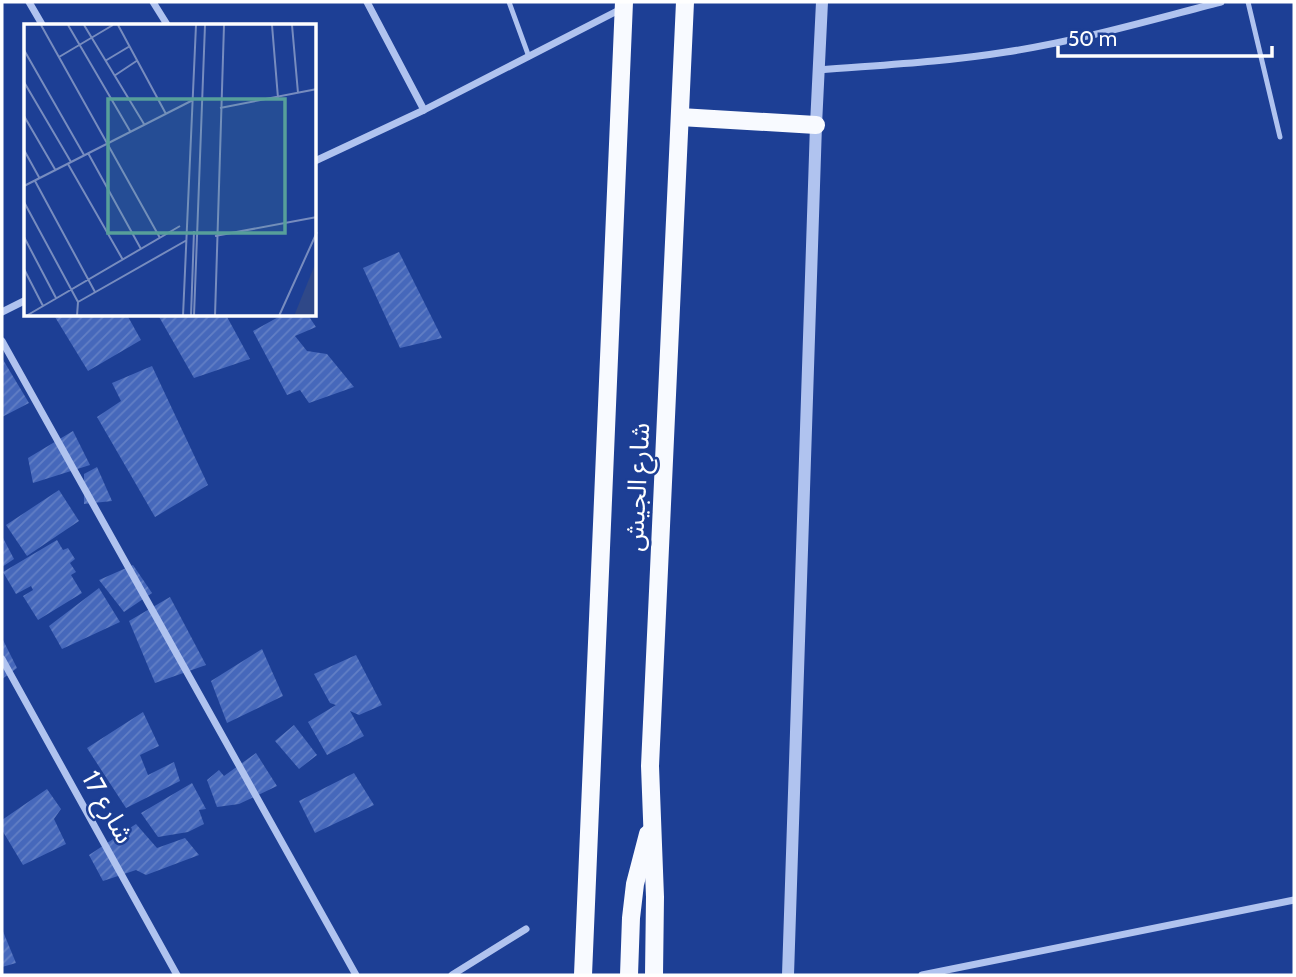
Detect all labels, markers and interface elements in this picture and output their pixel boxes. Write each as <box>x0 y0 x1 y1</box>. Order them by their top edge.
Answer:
scale bar <box>1058 14 1272 58</box>
inset map <box>24 24 317 317</box>
text: 50 m <box>1068 26 1117 51</box>
street label: شارع الجيش <box>618 422 659 552</box>
street label: شارع 17 <box>72 765 141 850</box>

